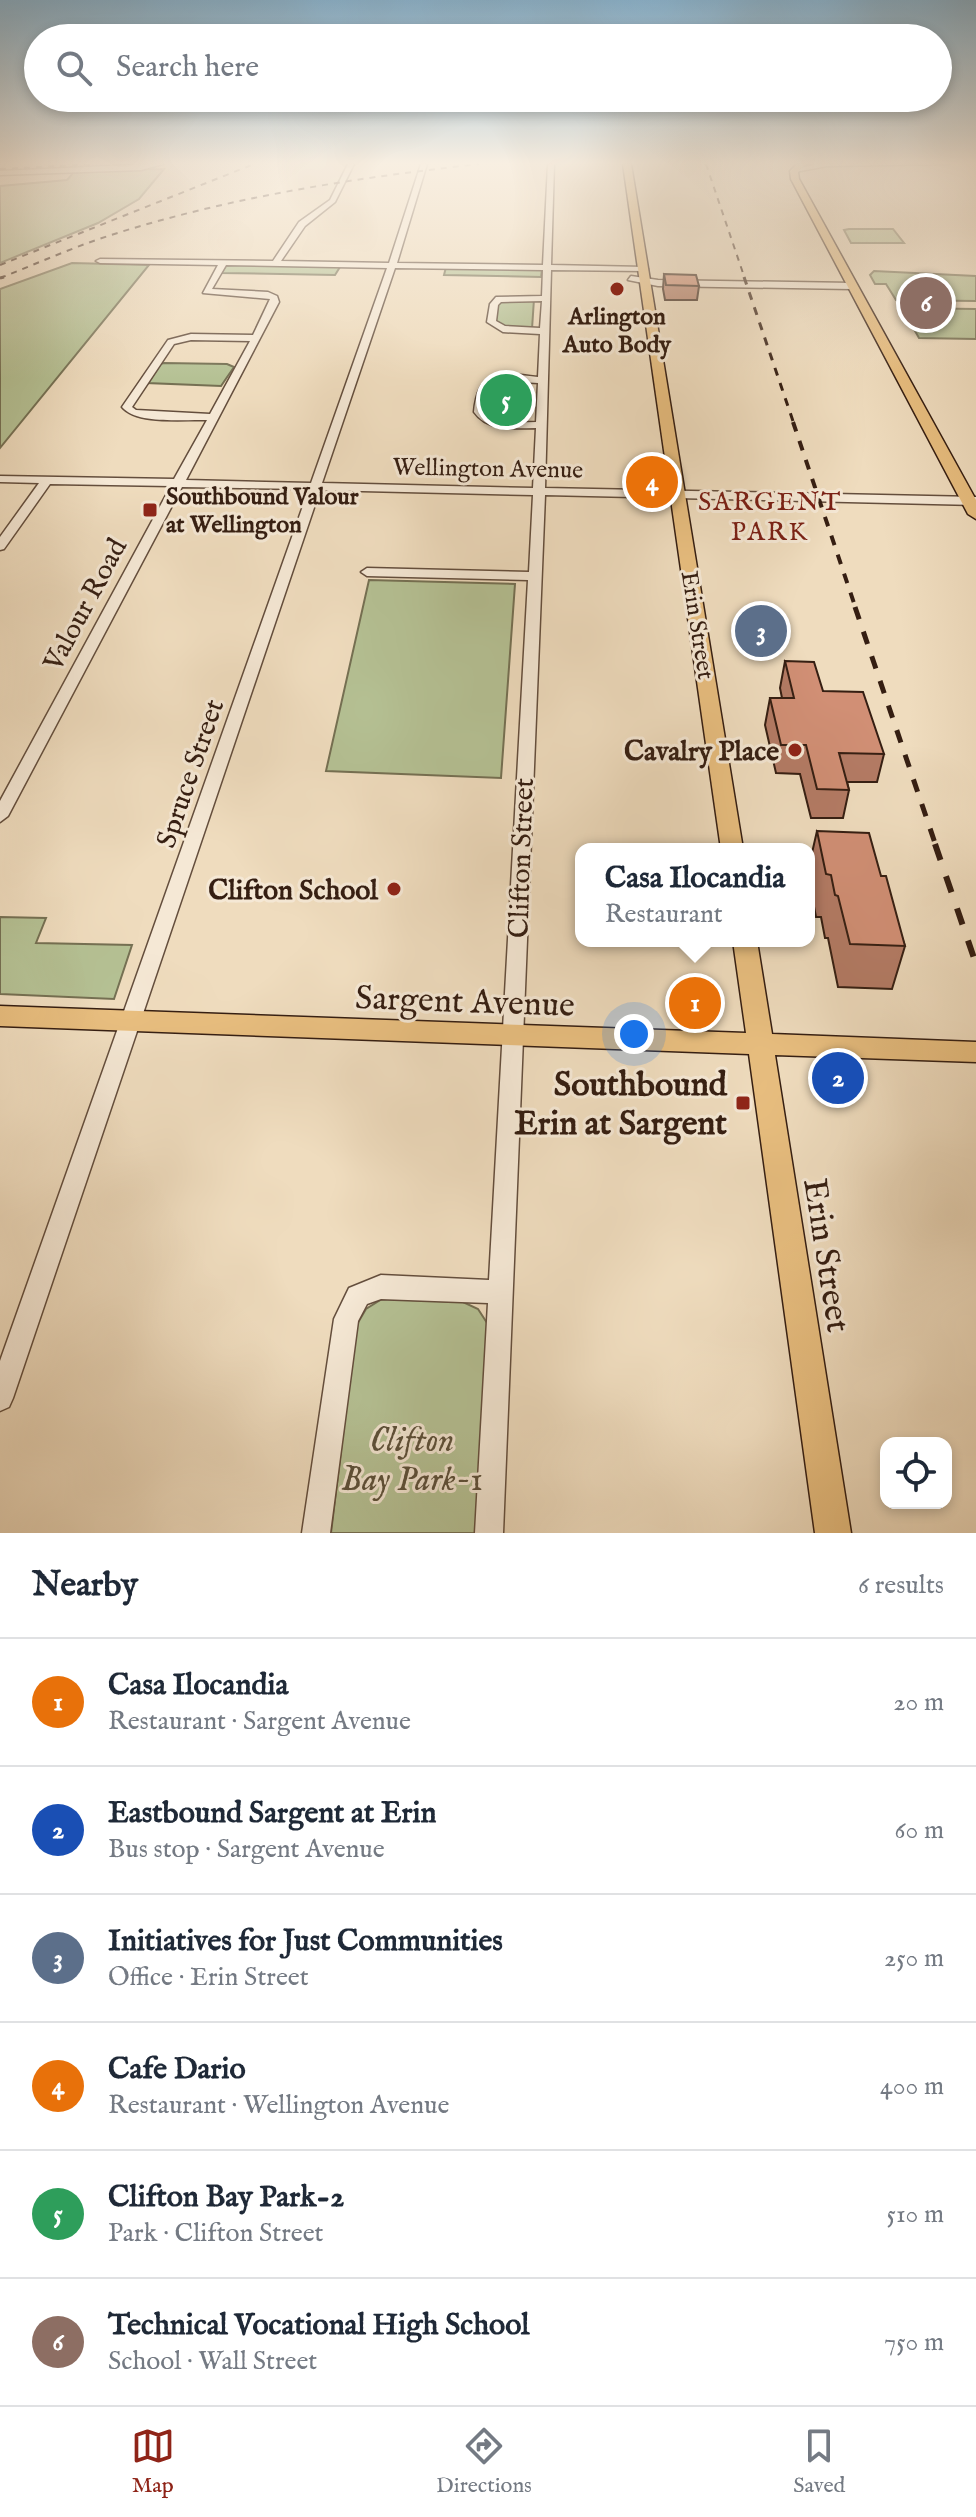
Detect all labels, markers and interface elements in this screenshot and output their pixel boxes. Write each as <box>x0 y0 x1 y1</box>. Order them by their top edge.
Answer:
search box <box>24 24 952 112</box>
icon: search <box>52 46 96 90</box>
text: Search here <box>116 49 259 87</box>
pin: 6 <box>900 273 952 333</box>
marker: Arlington Auto Body <box>608 280 626 298</box>
place label: Arlington Auto Body <box>562 302 672 361</box>
pin: 5 <box>480 370 532 430</box>
street label: Wellington Avenue <box>392 452 583 487</box>
pin: 4 <box>626 452 678 512</box>
place label: Southbound Valour at Wellington <box>166 482 359 541</box>
district label: SARGENT PARK <box>698 486 842 549</box>
marker: Southbound Valour at Wellington <box>141 501 159 519</box>
street label: Valour Road <box>36 533 136 678</box>
street label: Erin Street <box>673 569 720 682</box>
pin: 3 <box>735 601 787 661</box>
street label: Spruce Street <box>150 695 233 853</box>
place label: Cavalry Place <box>624 735 779 770</box>
marker: Cavalry Place <box>786 741 804 759</box>
street label: Clifton Street <box>502 777 543 939</box>
popup <box>575 843 815 947</box>
text: Casa Ilocandia <box>605 860 785 898</box>
place label: Clifton School <box>208 874 379 909</box>
marker: Clifton School <box>385 880 403 898</box>
text: Restaurant <box>605 898 723 931</box>
pin: 1 <box>669 973 721 1033</box>
street label: Sargent Avenue <box>354 977 575 1028</box>
your location <box>614 1014 654 1054</box>
pin: 2 <box>812 1048 864 1108</box>
place label: Southbound Erin at Sargent <box>514 1064 728 1146</box>
marker: Southbound Erin at Sargent <box>734 1094 752 1112</box>
street label: Erin Street <box>792 1175 859 1335</box>
park label: Clifton Bay Park-1 <box>341 1420 483 1502</box>
map controls <box>880 1437 952 1509</box>
button: locate <box>880 1437 952 1509</box>
text: Nearby <box>32 1564 138 1607</box>
text: 6 results <box>858 1569 944 1602</box>
text: Casa Ilocandia <box>108 1667 288 1705</box>
text: 1 <box>53 1686 63 1719</box>
text: 20 m <box>893 1686 944 1719</box>
text: Restaurant · Sargent Avenue <box>108 1705 411 1738</box>
text: Eastbound Sargent at Erin <box>108 1795 437 1833</box>
text: 2 <box>52 1814 64 1847</box>
text: 60 m <box>895 1814 944 1847</box>
text: Bus stop · Sargent Avenue <box>108 1833 385 1866</box>
text: Initiatives for Just Communities <box>108 1923 503 1961</box>
text: 3 <box>53 1942 63 1975</box>
text: 250 m <box>884 1942 944 1975</box>
text: Office · Erin Street <box>108 1961 309 1994</box>
text: Cafe Dario <box>108 2051 246 2089</box>
text: 4 <box>52 2070 64 2103</box>
text: 400 m <box>880 2070 944 2103</box>
text: Restaurant · Wellington Avenue <box>108 2089 449 2122</box>
text: Clifton Bay Park-2 <box>108 2179 344 2217</box>
text: 5 <box>53 2198 63 2231</box>
text: 510 m <box>886 2198 944 2231</box>
text: Park · Clifton Street <box>108 2217 324 2250</box>
text: Technical Vocational High School <box>108 2307 529 2345</box>
text: 6 <box>53 2326 63 2359</box>
text: 750 m <box>884 2326 944 2359</box>
text: School · Wall Street <box>108 2345 317 2378</box>
tab: Map <box>131 2424 175 2500</box>
tab: Directions <box>436 2424 532 2500</box>
tab: Saved <box>793 2424 845 2500</box>

